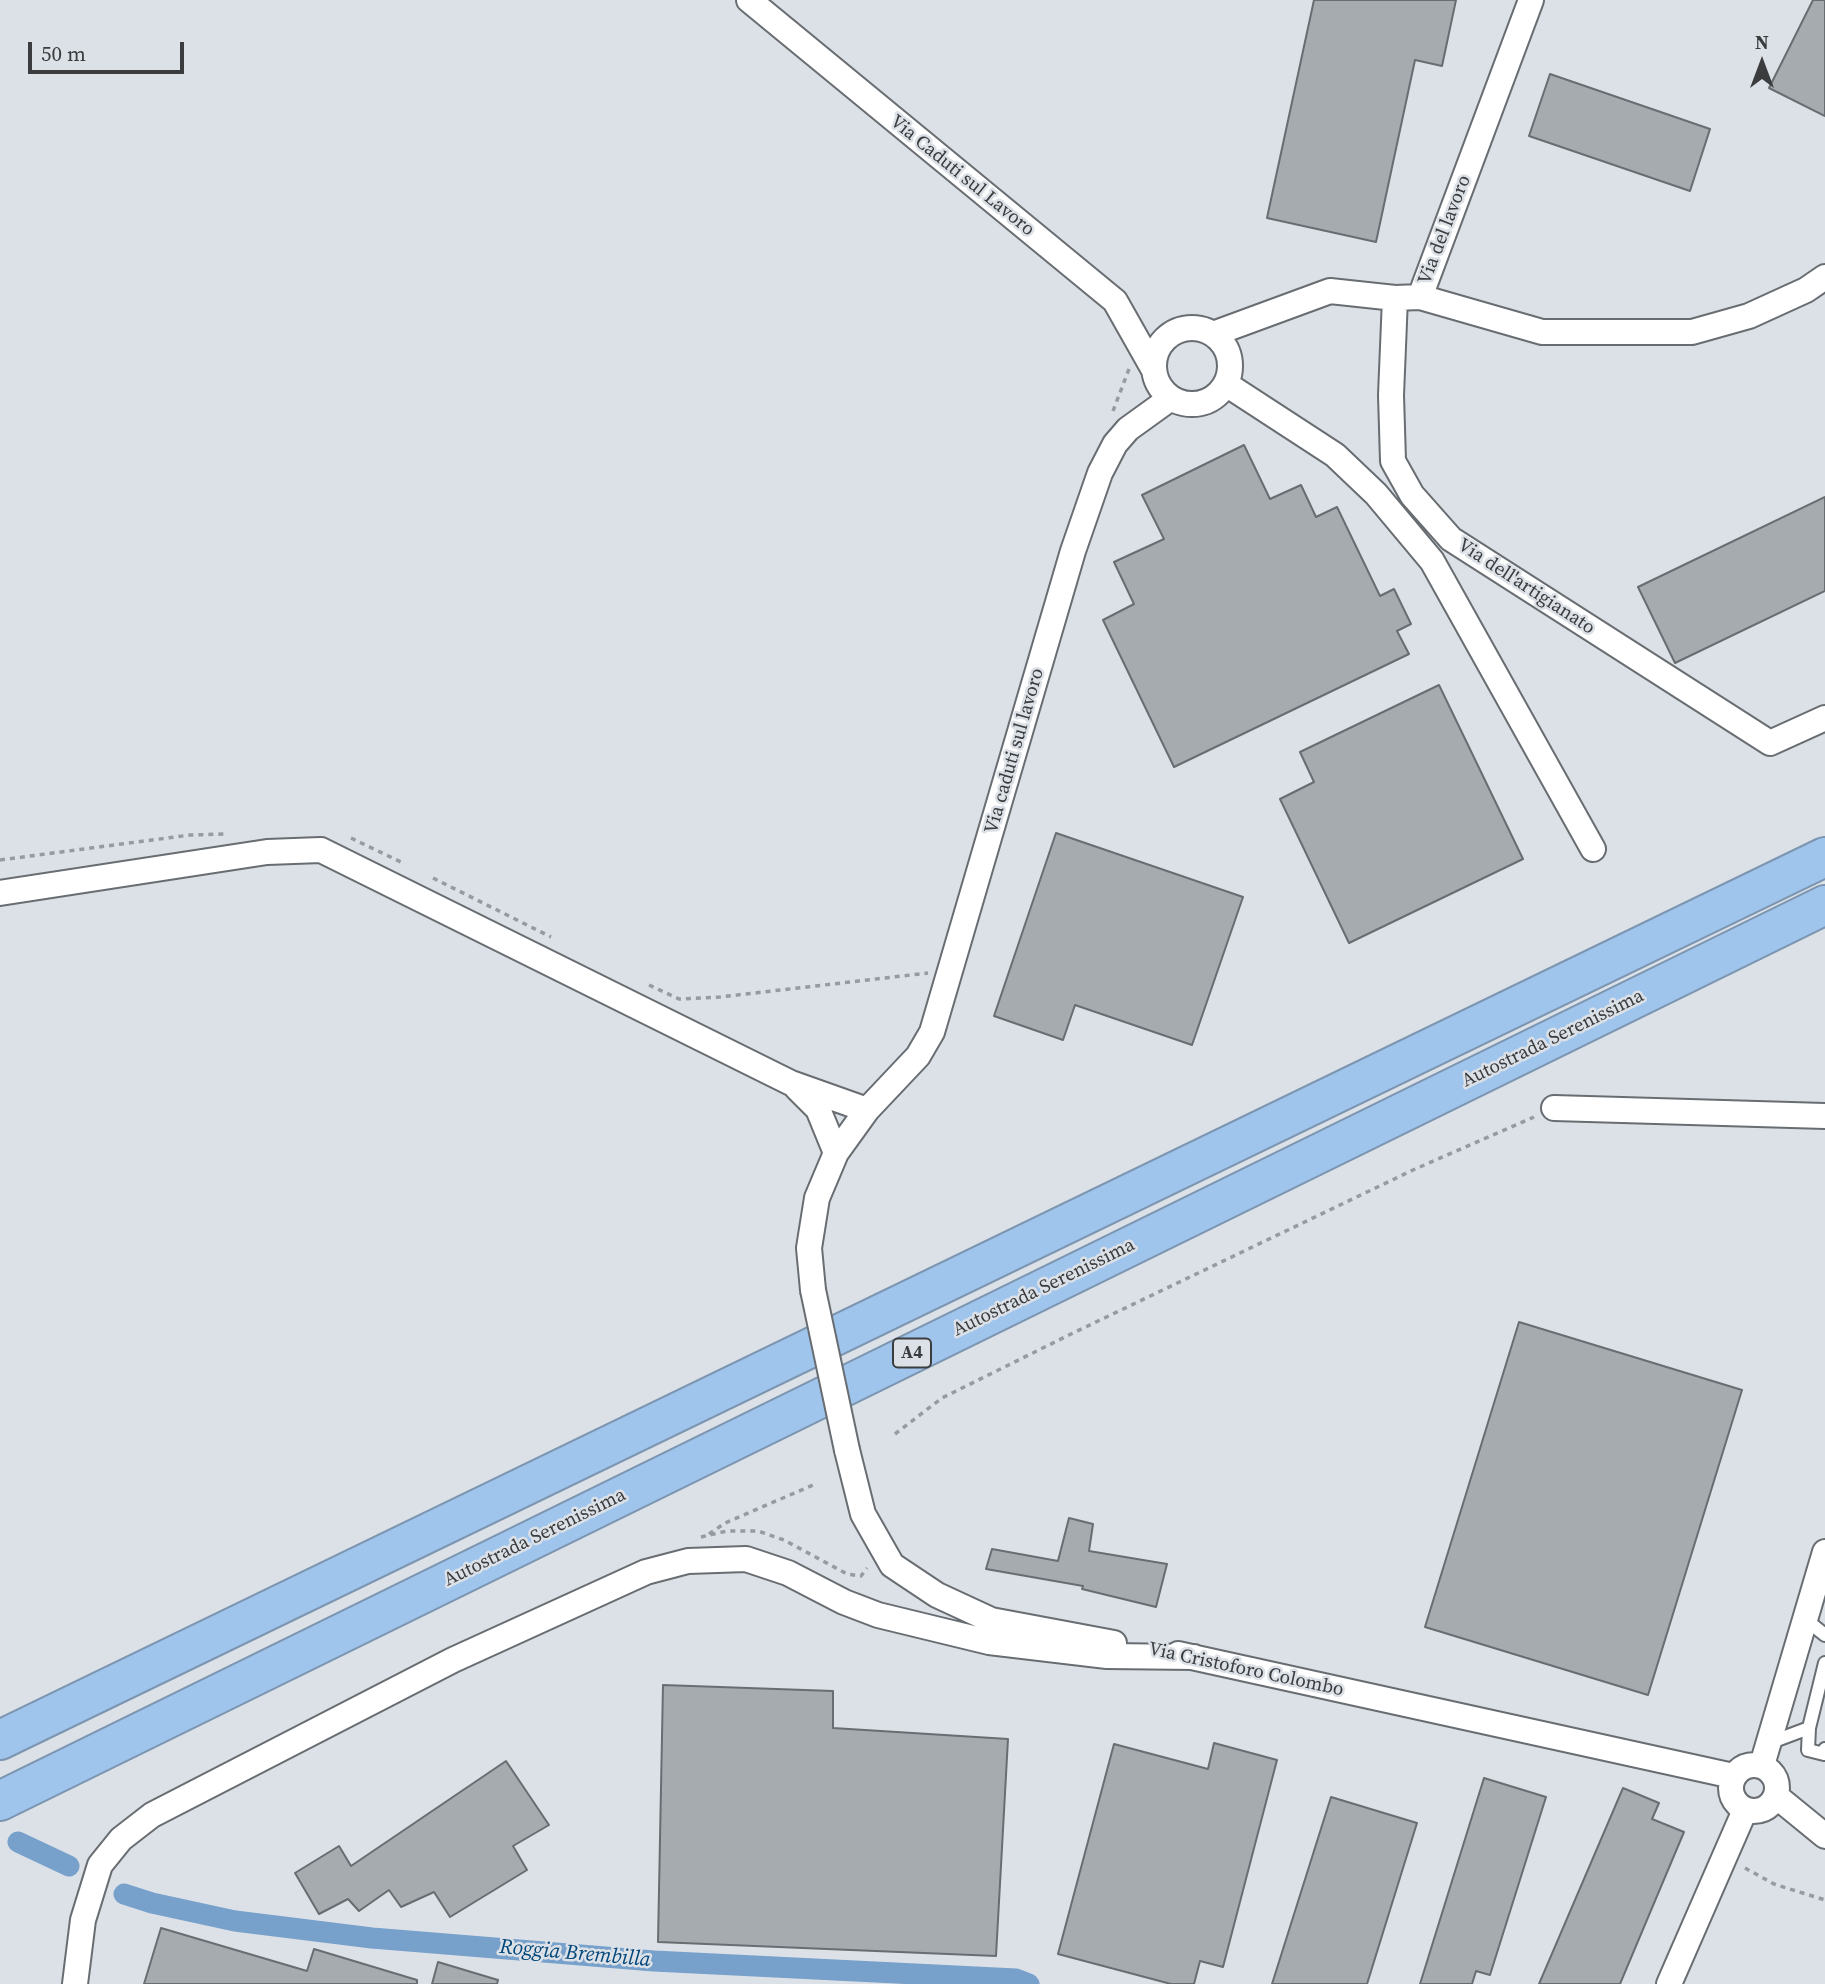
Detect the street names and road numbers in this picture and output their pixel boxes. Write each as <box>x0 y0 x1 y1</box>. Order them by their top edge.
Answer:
street label: Via Caduti sul Lavoro <box>885 111 1039 241</box>
street label: Via del lavoro <box>1414 172 1476 288</box>
street label: Via dell'artigianato <box>1453 534 1599 640</box>
street label: Via caduti sul lavoro <box>980 666 1050 836</box>
street label: Autostrada Serenissima <box>1458 985 1648 1093</box>
street label: Autostrada Serenissima <box>949 1234 1139 1342</box>
road number: A4 <box>893 1338 931 1368</box>
street label: Autostrada Serenissima <box>440 1484 630 1592</box>
street label: Via Cristoforo Colombo <box>1146 1638 1346 1702</box>

